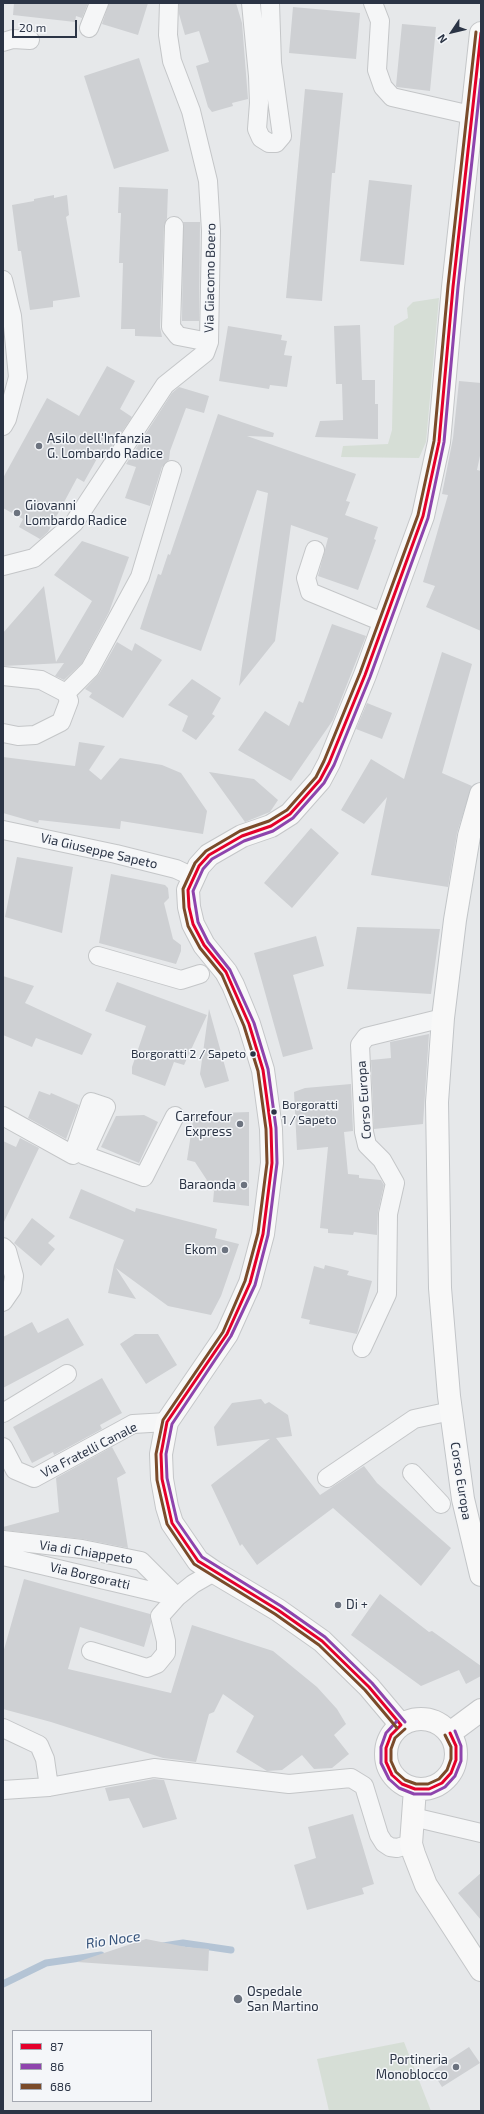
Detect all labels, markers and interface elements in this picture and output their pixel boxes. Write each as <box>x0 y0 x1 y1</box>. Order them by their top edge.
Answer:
scale bar <box>14 12 79 38</box>
north arrow <box>432 12 472 52</box>
text: 20 m <box>19 20 46 34</box>
text: N <box>434 32 449 46</box>
street label: Via Giacomo Boero <box>201 223 219 333</box>
place label: Asilo dell'Infanzia G. Lombardo Radice <box>47 431 163 462</box>
marker: Asilo dell'Infanzia G. Lombardo Radice <box>34 441 44 451</box>
place label: Giovanni Lombardo Radice <box>25 498 127 529</box>
marker: Giovanni Lombardo Radice <box>12 508 22 518</box>
street label: Via Giuseppe Sapeto <box>39 830 159 872</box>
place label: Borgoratti 2 / Sapeto <box>131 1047 246 1061</box>
marker: Borgoratti 2 / Sapeto <box>248 1049 258 1059</box>
street label: Corso Europa <box>353 1060 375 1140</box>
place label: Borgoratti 1 / Sapeto <box>282 1098 338 1126</box>
marker: Borgoratti 1 / Sapeto <box>269 1107 279 1117</box>
place label: Carrefour Express <box>175 1109 232 1140</box>
marker: Carrefour Express <box>235 1119 245 1129</box>
place label: Baraonda <box>179 1177 236 1193</box>
marker: Baraonda <box>239 1180 249 1190</box>
place label: Ekom <box>185 1242 217 1258</box>
marker: Ekom <box>220 1245 230 1255</box>
street label: Via Fratelli Canale <box>38 1419 140 1481</box>
street label: Corso Europa <box>447 1441 475 1521</box>
street label: Via di Chiappeto <box>38 1537 134 1567</box>
street label: Via Borgoratti <box>48 1559 132 1593</box>
place label: Di + <box>346 1597 368 1613</box>
marker: Di + <box>333 1600 343 1610</box>
water label: Rio Noce <box>85 1928 141 1952</box>
place label: Ospedale San Martino <box>247 1984 319 2015</box>
marker: Ospedale San Martino <box>232 1993 244 2005</box>
legend <box>12 2030 152 2102</box>
text: 87 <box>50 2039 63 2053</box>
place label: Portineria Monoblocco <box>376 2052 448 2083</box>
text: 86 <box>50 2059 64 2073</box>
marker: Portineria Monoblocco <box>451 2062 461 2072</box>
text: 686 <box>50 2079 71 2093</box>

